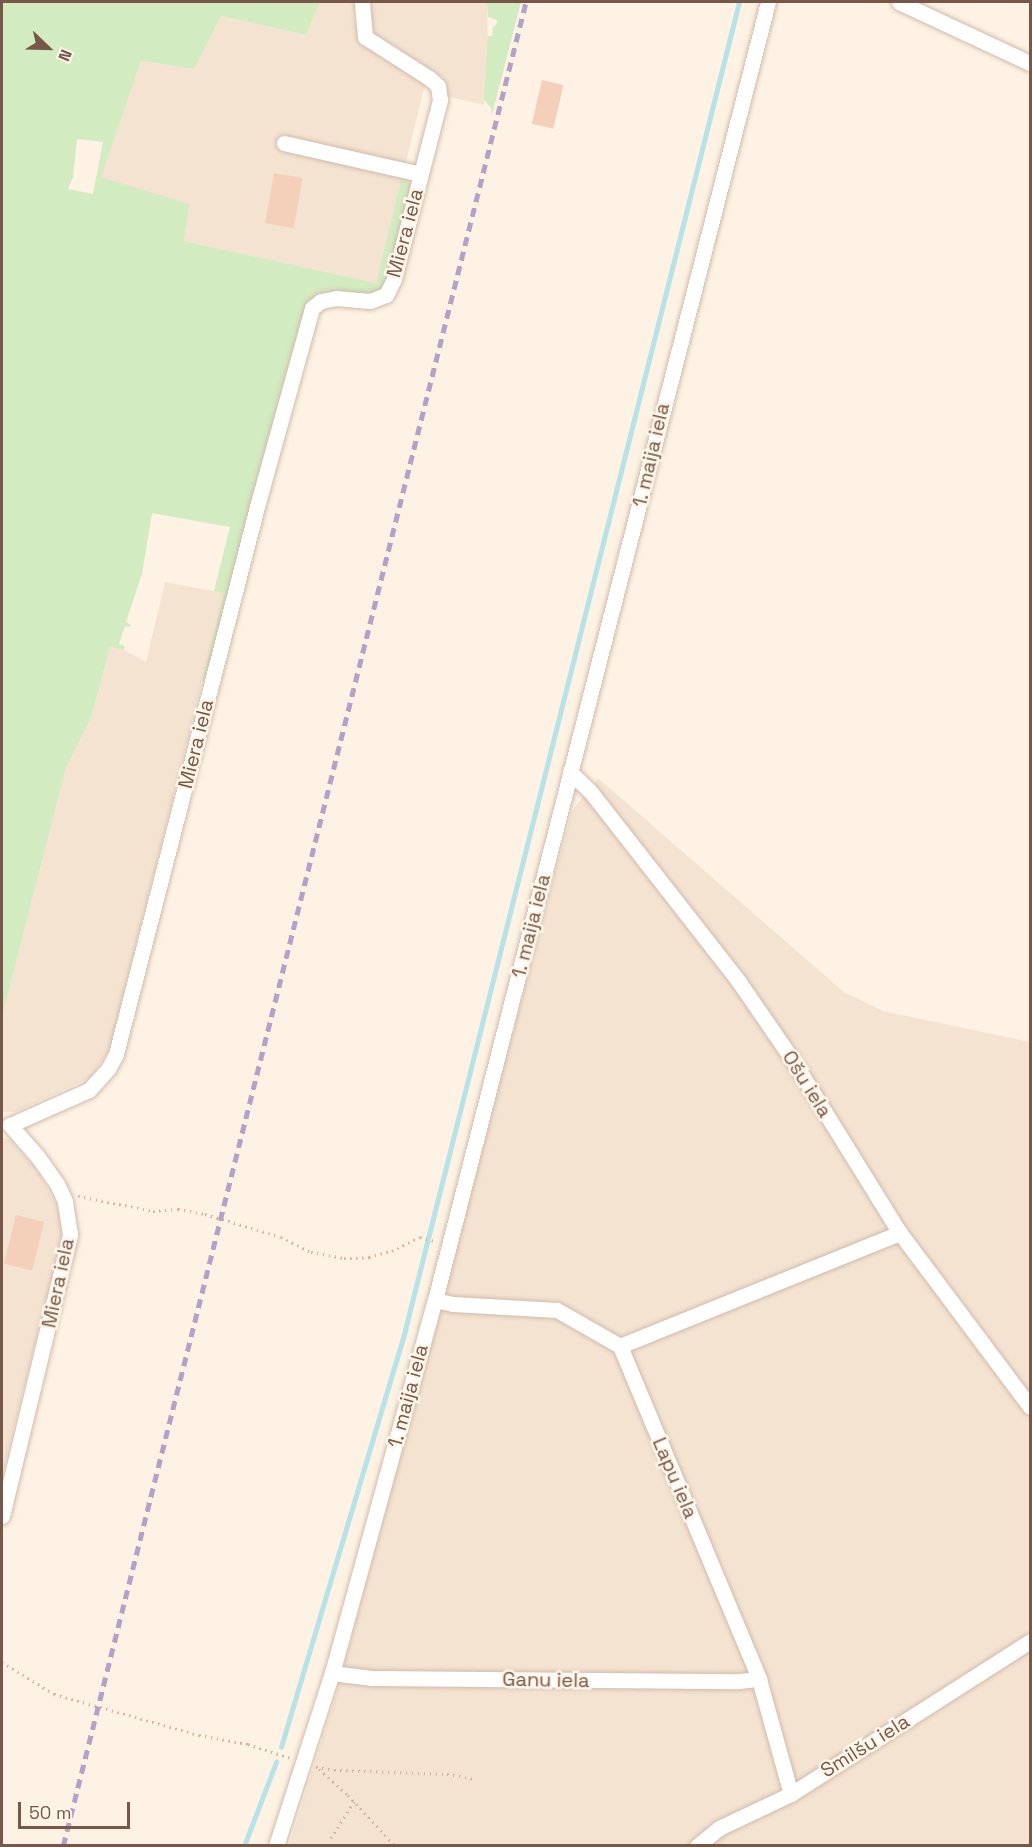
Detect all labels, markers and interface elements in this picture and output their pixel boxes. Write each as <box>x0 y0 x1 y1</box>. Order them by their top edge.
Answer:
north arrow <box>18 18 78 78</box>
text: N <box>53 46 77 64</box>
street label: Miera iela <box>382 186 428 280</box>
street label: 1. maija iela <box>627 400 675 510</box>
street label: Miera iela <box>173 697 219 791</box>
street label: 1. maija iela <box>506 871 556 981</box>
street label: Ošu iela <box>777 1046 837 1122</box>
street label: Miera iela <box>37 1236 79 1330</box>
street label: 1. maija iela <box>383 1341 433 1451</box>
street label: Lapu iela <box>647 1434 703 1522</box>
street label: Ganu iela <box>502 1667 590 1693</box>
street label: Smilšu iela <box>816 1709 914 1783</box>
scale bar <box>21 1790 134 1828</box>
text: 50 m <box>29 1801 71 1824</box>

